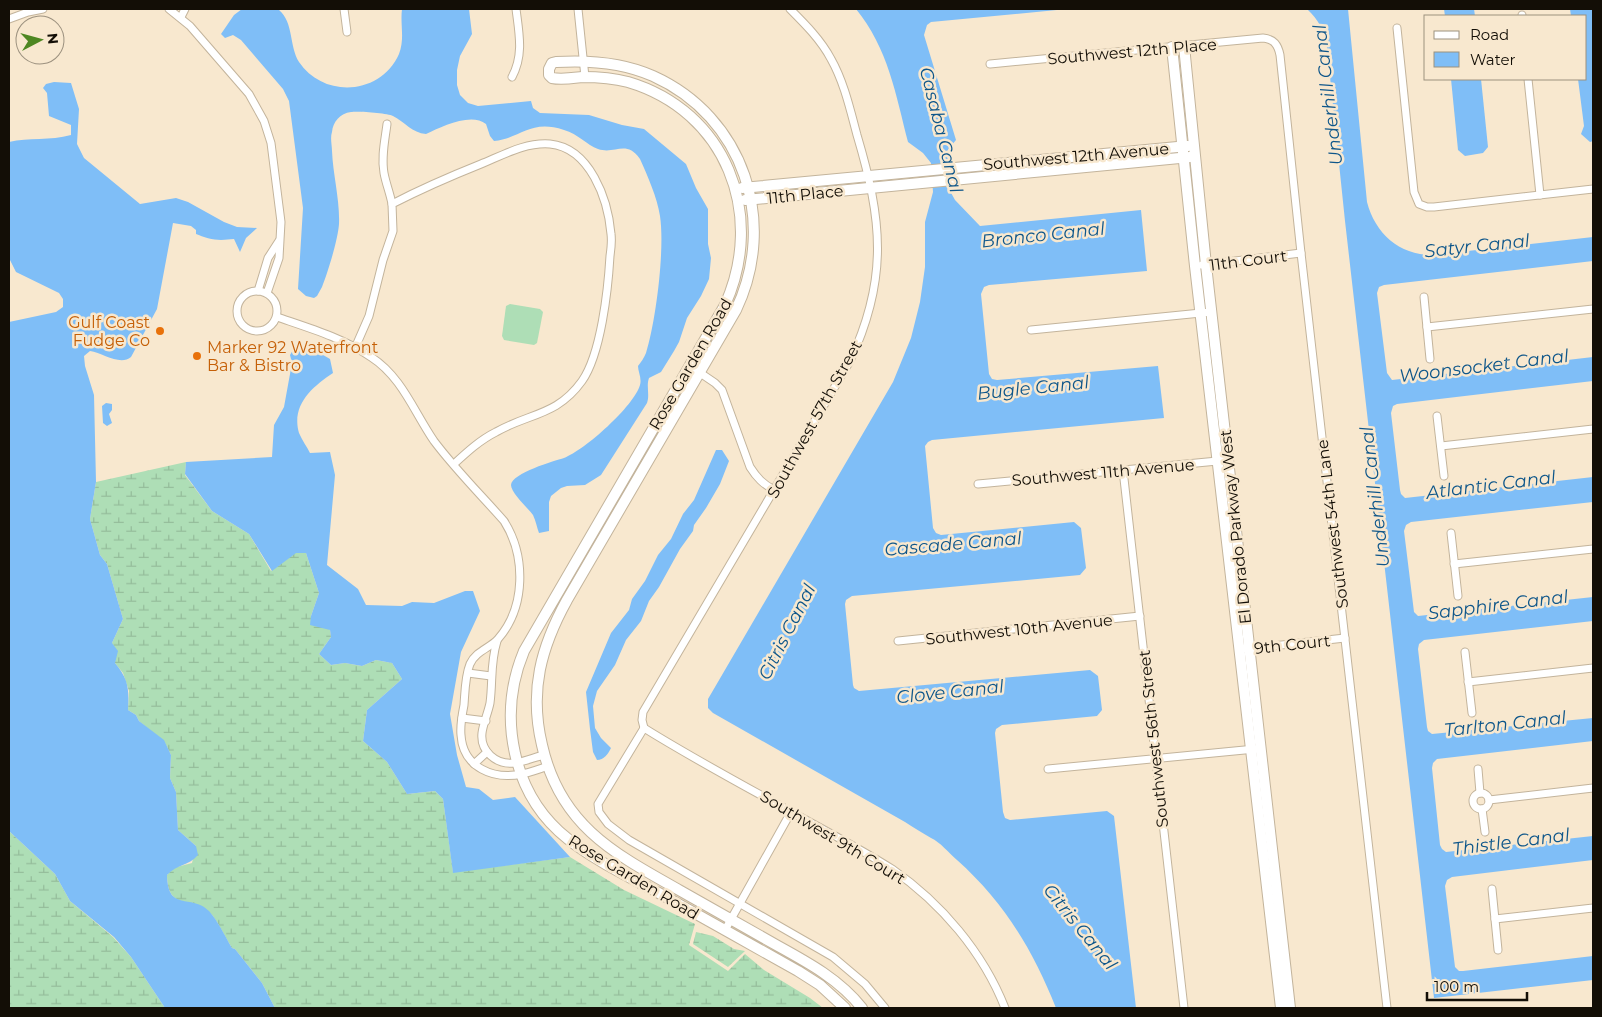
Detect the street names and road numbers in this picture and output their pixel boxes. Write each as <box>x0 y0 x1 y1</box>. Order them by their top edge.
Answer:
street label: Southwest 12th Place <box>1047 35 1217 68</box>
street label: Southwest 12th Avenue <box>982 139 1170 174</box>
street label: 11th Place <box>766 181 844 208</box>
street label: 11th Court <box>1208 246 1288 275</box>
street label: Rose Garden Road <box>645 295 736 433</box>
street label: Southwest 57th Street <box>763 337 866 502</box>
street label: El Dorado Parkway West <box>1216 428 1255 625</box>
street label: Southwest 54th Lane <box>1313 438 1352 610</box>
street label: Southwest 11th Avenue <box>1011 455 1195 490</box>
street label: Southwest 10th Avenue <box>924 610 1114 649</box>
street label: 9th Court <box>1253 631 1331 658</box>
street label: Southwest 56th Street <box>1135 649 1172 829</box>
street label: Southwest 9th Court <box>757 787 909 889</box>
street label: Rose Garden Road <box>565 831 702 924</box>

